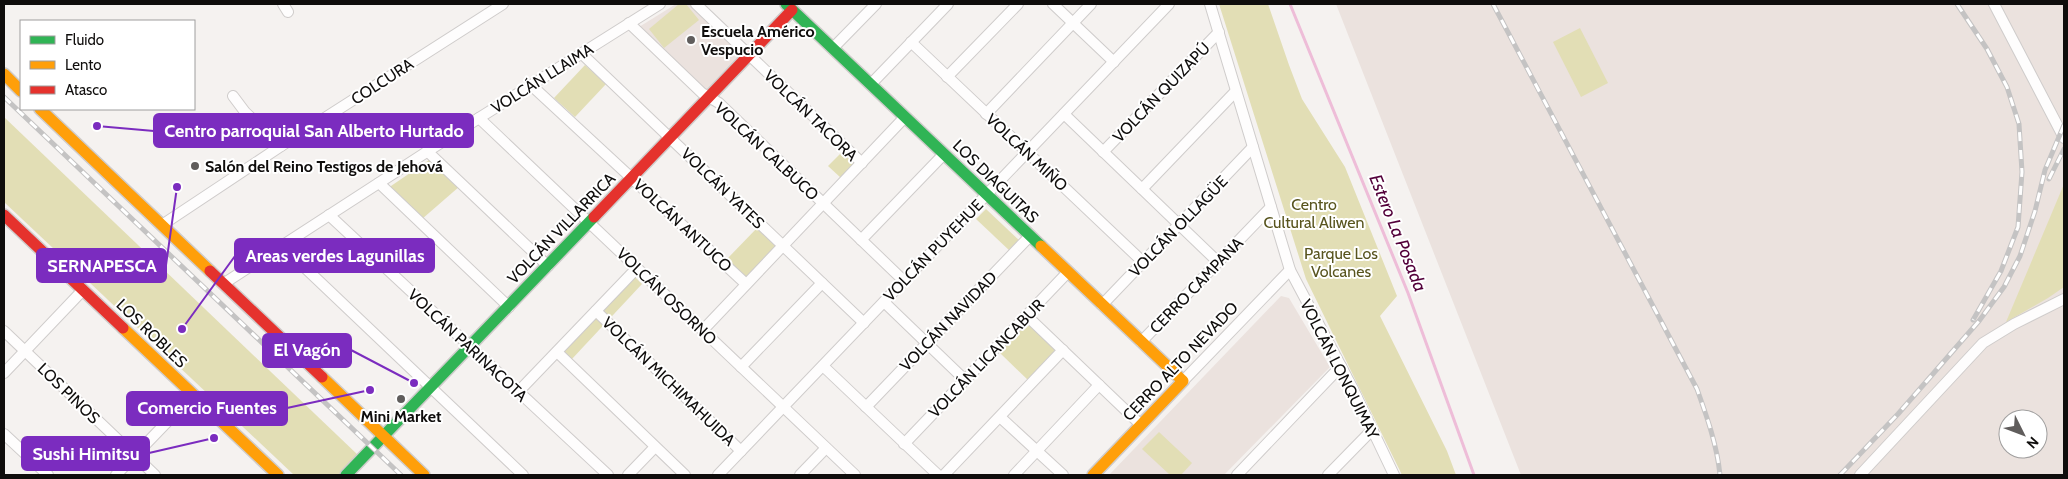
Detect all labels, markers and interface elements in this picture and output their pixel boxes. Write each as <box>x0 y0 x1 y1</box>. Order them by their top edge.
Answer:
legend <box>20 20 195 110</box>
place label: Escuela Américo Vespucio <box>701 22 815 59</box>
text: Fluido <box>65 31 104 49</box>
marker: Escuela Américo Vespucio <box>685 34 697 46</box>
street label: VOLCÁN QUIZAPÚ <box>1109 38 1214 146</box>
street label: VOLCÁN LLAIMA <box>488 39 597 117</box>
street label: COLCURA <box>348 54 417 109</box>
text: Lento <box>65 56 102 74</box>
street label: VOLCÁN TACORA <box>760 66 862 165</box>
text: Atasco <box>65 81 107 99</box>
street label: VOLCÁN CALBUCO <box>711 98 822 204</box>
street label: VOLCÁN MIÑO <box>982 110 1071 195</box>
callout: Centro parroquial San Alberto Hurtado <box>154 114 473 147</box>
text: Centro parroquial San Alberto Hurtado <box>164 120 464 142</box>
street label: LOS DIAGUITAS <box>949 136 1042 227</box>
street label: VOLCÁN YATES <box>677 144 768 233</box>
place label: Salón del Reino Testigos de Jehová <box>205 157 443 176</box>
marker: Salón del Reino Testigos de Jehová <box>189 160 201 172</box>
street label: VOLCÁN VILLARRICA <box>503 169 619 288</box>
water label: Estero La Posada <box>1364 171 1432 295</box>
street label: VOLCÁN OLLAGÜE <box>1125 172 1232 281</box>
street label: VOLCÁN ANTUCO <box>630 175 736 276</box>
street label: VOLCÁN PUYEHUE <box>880 195 987 305</box>
park label: Centro Cultural Aliwen <box>1263 195 1365 232</box>
street label: CERRO CAMPANA <box>1146 233 1247 337</box>
callout: Areas verdes Lagunillas <box>235 239 434 272</box>
street label: VOLCÁN OSORNO <box>613 244 720 349</box>
park label: Parque Los Volcanes <box>1304 244 1378 281</box>
text: Areas verdes Lagunillas <box>245 245 425 267</box>
callout: SERNAPESCA <box>37 249 166 282</box>
text: SERNAPESCA <box>47 255 158 277</box>
street label: VOLCÁN NAVIDAD <box>896 268 1001 375</box>
street label: VOLCÁN PARINACOTA <box>404 285 531 406</box>
street label: LOS ROBLES <box>112 295 191 372</box>
street label: VOLCÁN LICANCABUR <box>925 295 1048 422</box>
street label: VOLCÁN LONQUIMAY <box>1296 296 1383 443</box>
street label: CERRO ALTO NEVADO <box>1119 298 1242 425</box>
street label: VOLCÁN MICHIMAHUIDA <box>598 313 739 450</box>
callout: El Vagón <box>263 334 351 367</box>
text: El Vagón <box>273 339 341 361</box>
street label: LOS PINOS <box>34 359 104 428</box>
callout: Comercio Fuentes <box>127 392 287 425</box>
marker: Mini Market <box>395 393 407 405</box>
text: Comercio Fuentes <box>137 397 277 419</box>
place label: Mini Market <box>361 407 442 426</box>
north arrow <box>1998 409 2048 459</box>
text: N <box>2023 433 2043 452</box>
callout: Sushi Himitsu <box>22 437 149 470</box>
text: Sushi Himitsu <box>32 443 140 465</box>

